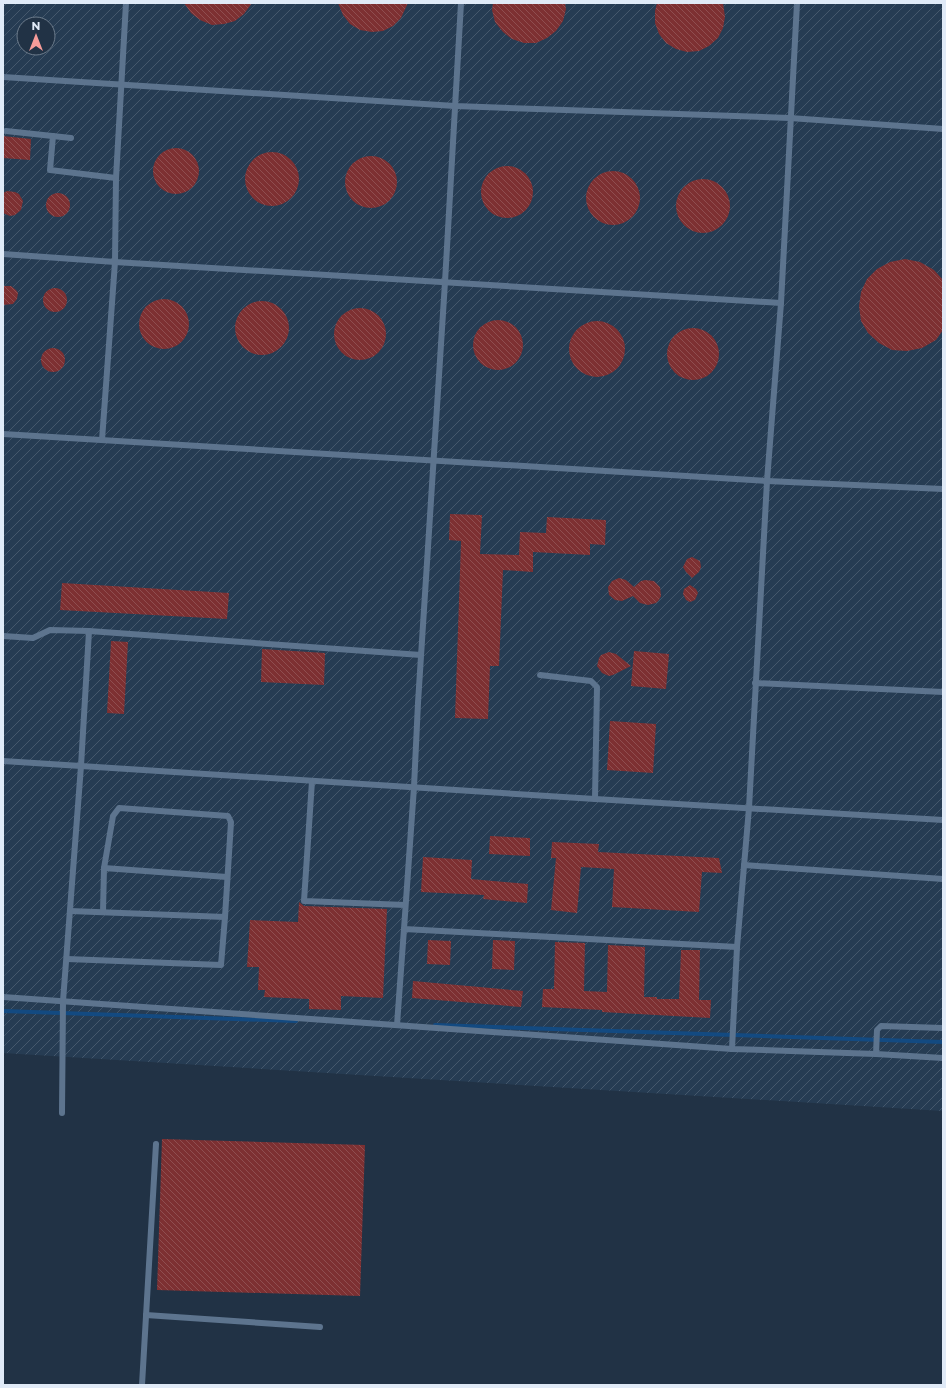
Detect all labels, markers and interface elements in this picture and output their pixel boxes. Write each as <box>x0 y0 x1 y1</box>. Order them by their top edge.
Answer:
north arrow <box>16 16 56 56</box>
text: N <box>32 19 40 33</box>

